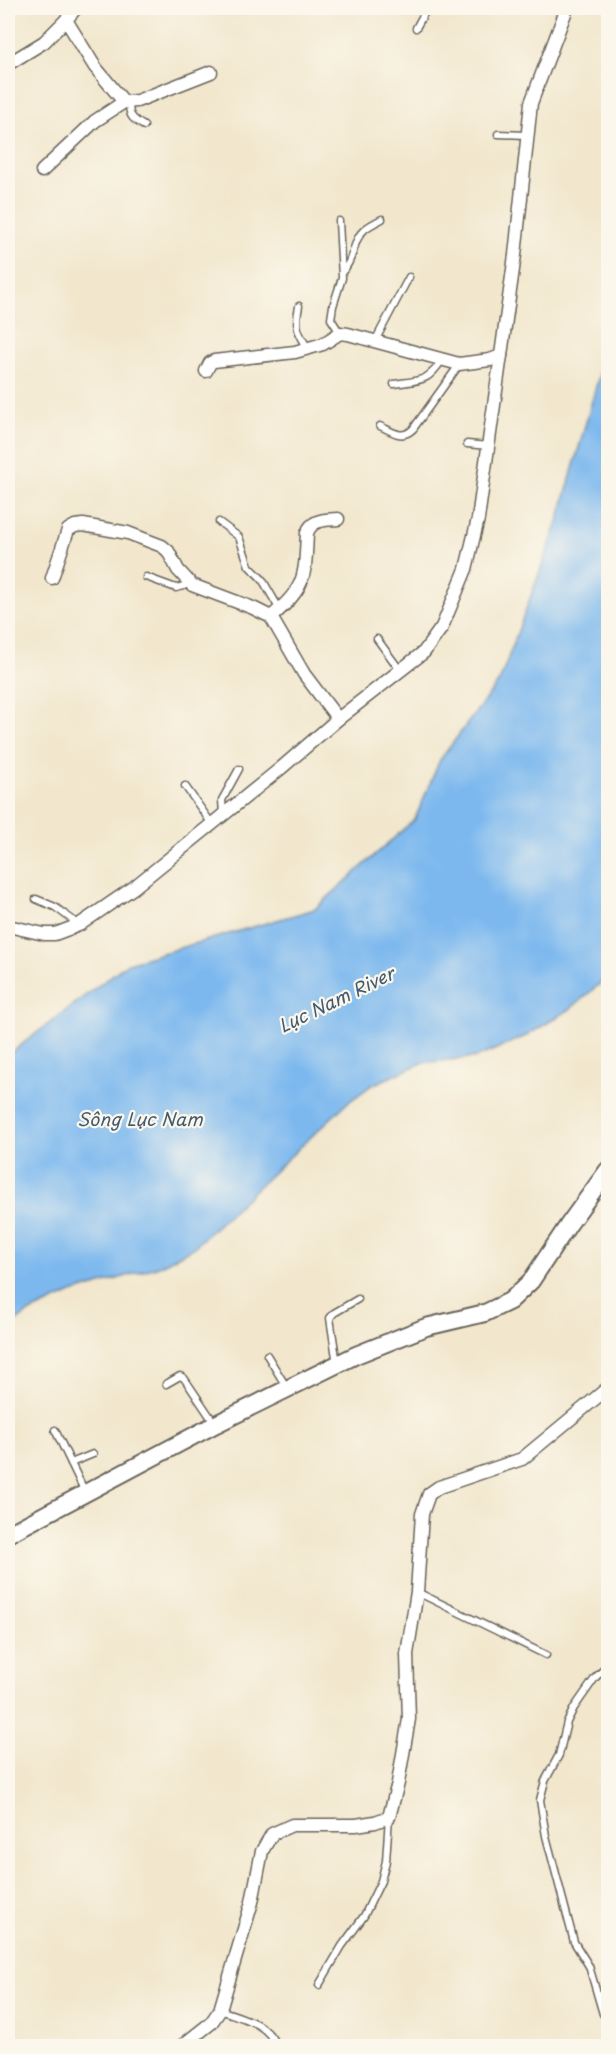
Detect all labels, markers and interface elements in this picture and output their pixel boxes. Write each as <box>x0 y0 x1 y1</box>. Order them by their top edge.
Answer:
water label: Lục Nam River <box>274 958 401 1039</box>
water label: Sông Lục Nam <box>77 1105 203 1132</box>

